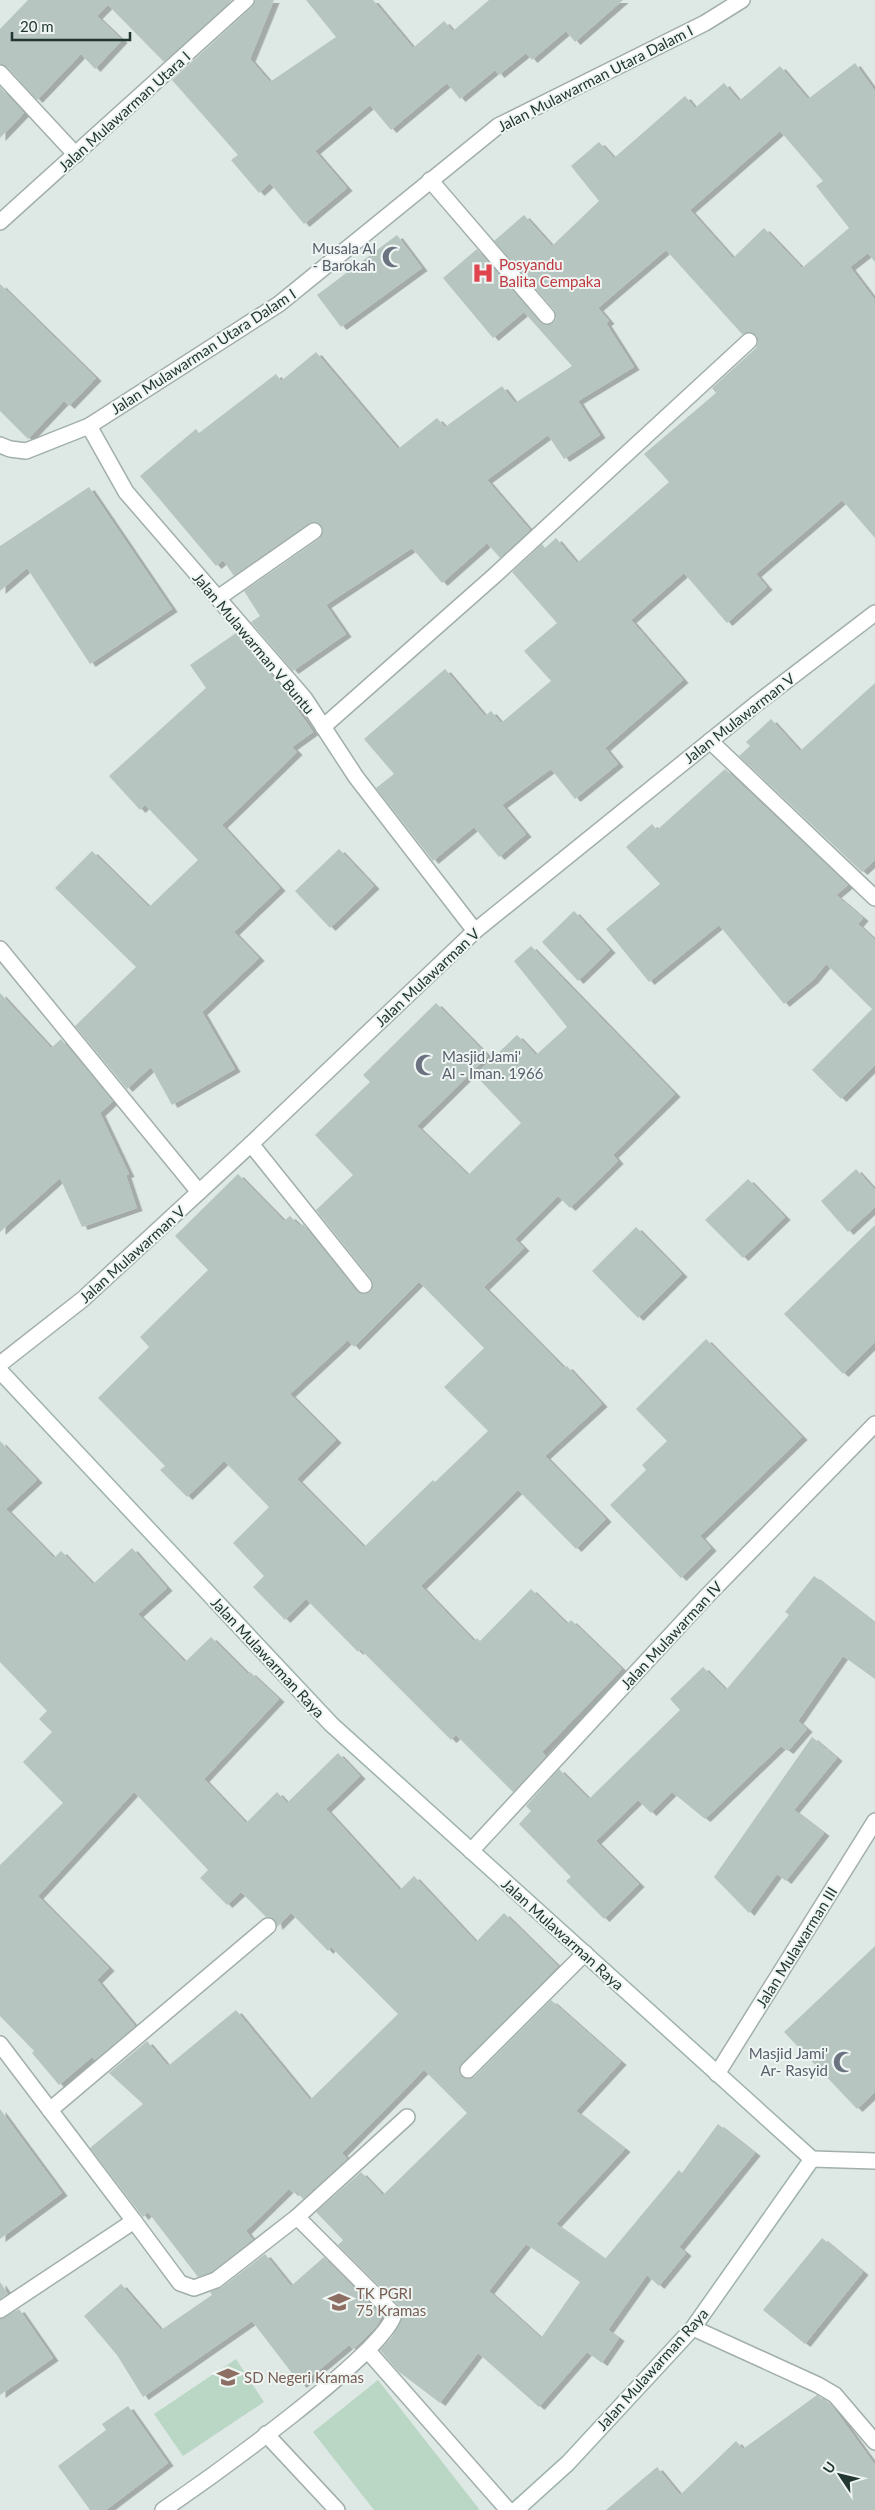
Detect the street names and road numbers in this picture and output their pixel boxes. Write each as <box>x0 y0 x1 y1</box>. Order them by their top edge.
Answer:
street label: Jalan Mulawarman Utara Dalam I <box>494 21 696 135</box>
street label: Jalan Mulawarman Utara I <box>54 47 194 175</box>
street label: Jalan Mulawarman Utara Dalam I <box>107 284 299 418</box>
street label: Jalan Mulawarman V Buntu <box>190 569 318 717</box>
street label: Jalan Mulawarman V <box>680 669 799 767</box>
street label: Jalan Mulawarman V <box>371 923 483 1030</box>
street label: Jalan Mulawarman V <box>75 1201 189 1306</box>
street label: Jalan Mulawarman IV <box>616 1577 726 1693</box>
street label: Jalan Mulawarman Raya <box>208 1593 328 1721</box>
street label: Jalan Mulawarman Raya <box>498 1874 628 1994</box>
street label: Jalan Mulawarman III <box>752 1883 840 2011</box>
street label: Jalan Mulawarman Raya <box>592 2304 712 2434</box>

